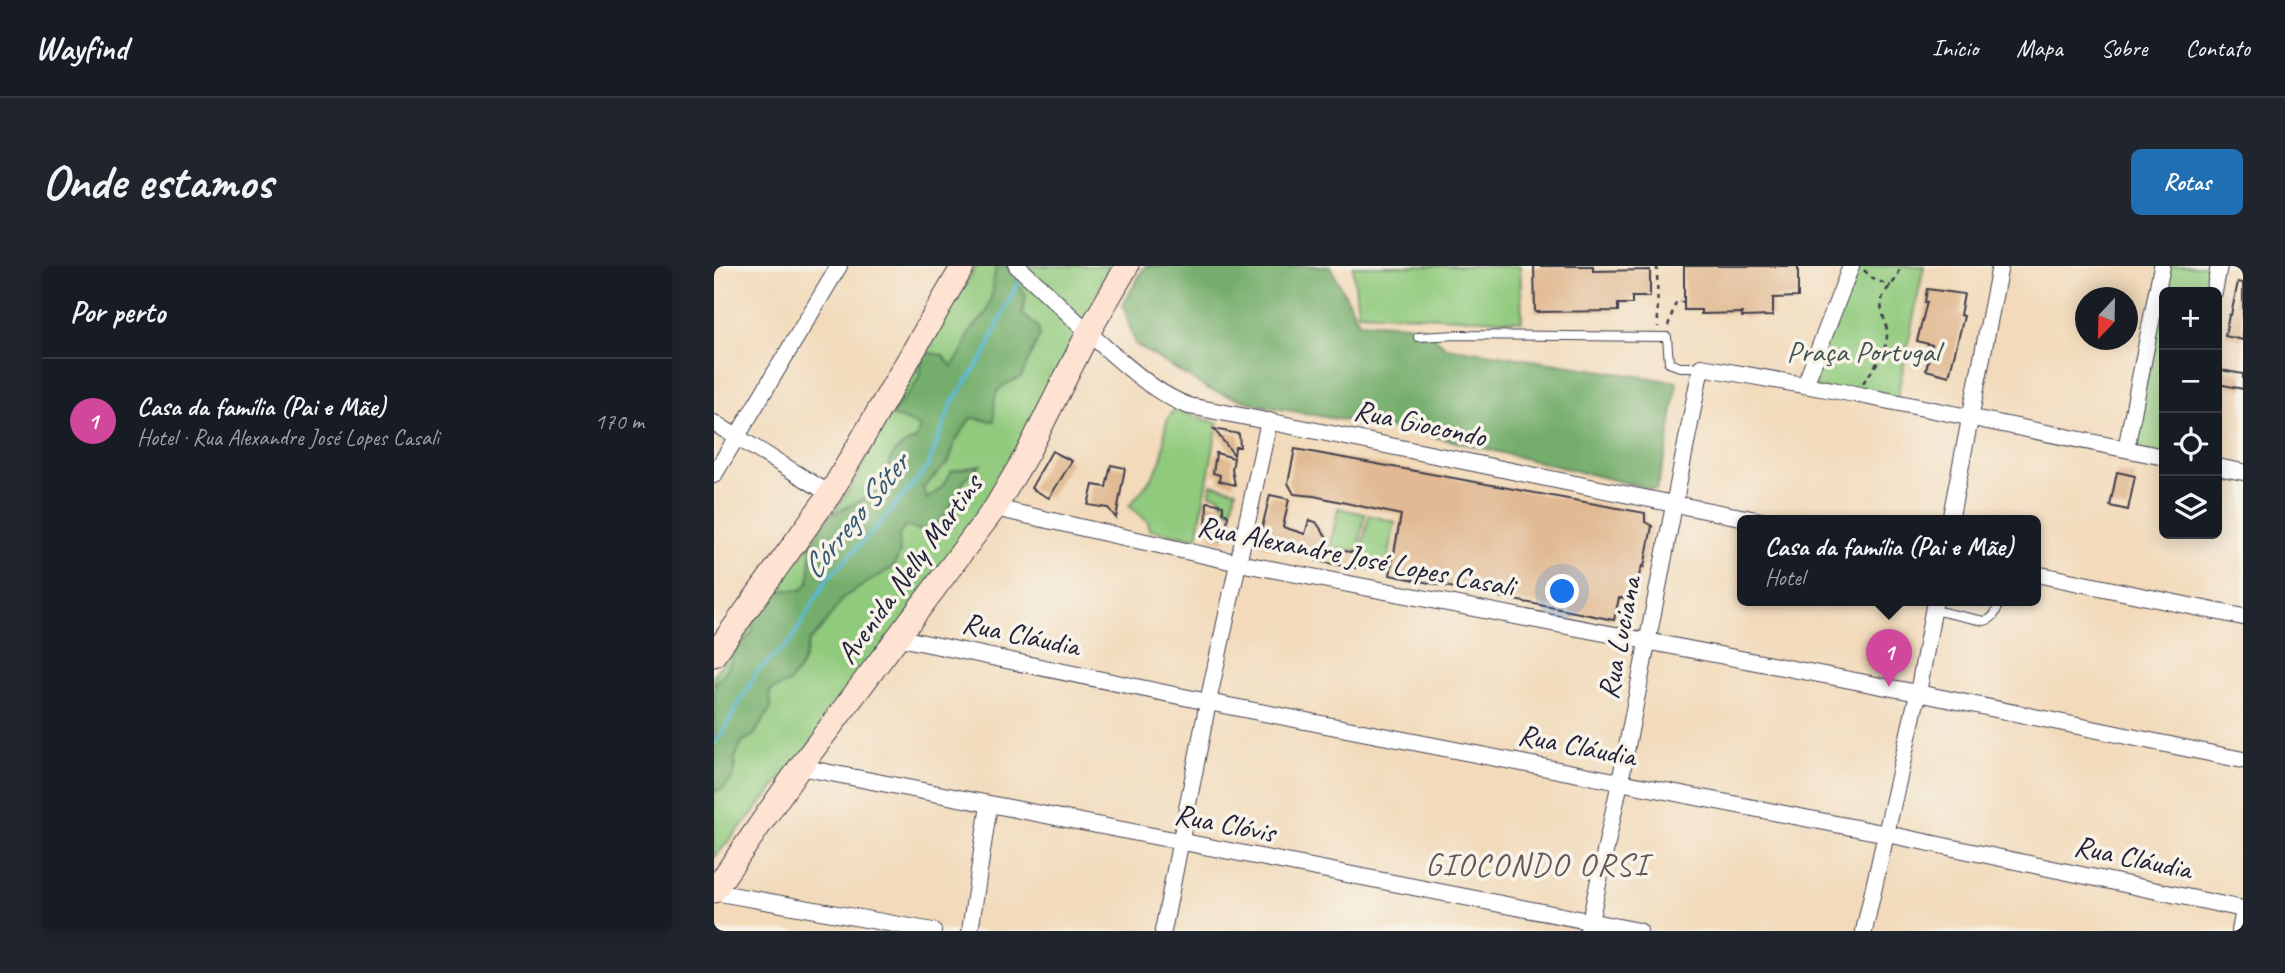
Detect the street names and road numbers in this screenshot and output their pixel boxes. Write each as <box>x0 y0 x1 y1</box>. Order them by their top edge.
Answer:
street label: Rua Giocondo <box>1351 390 1491 456</box>
street label: Avenida Nelly Martins <box>828 465 992 671</box>
street label: Rua Alexandre José Lopes Casali <box>1194 507 1521 606</box>
street label: Rua Luciana <box>1589 571 1650 702</box>
street label: Rua Cláudia <box>959 603 1086 666</box>
street label: Rua Cláudia <box>1515 715 1642 776</box>
street label: Rua Clóvis <box>1171 795 1281 852</box>
street label: Rua Cláudia <box>2071 826 2198 889</box>

